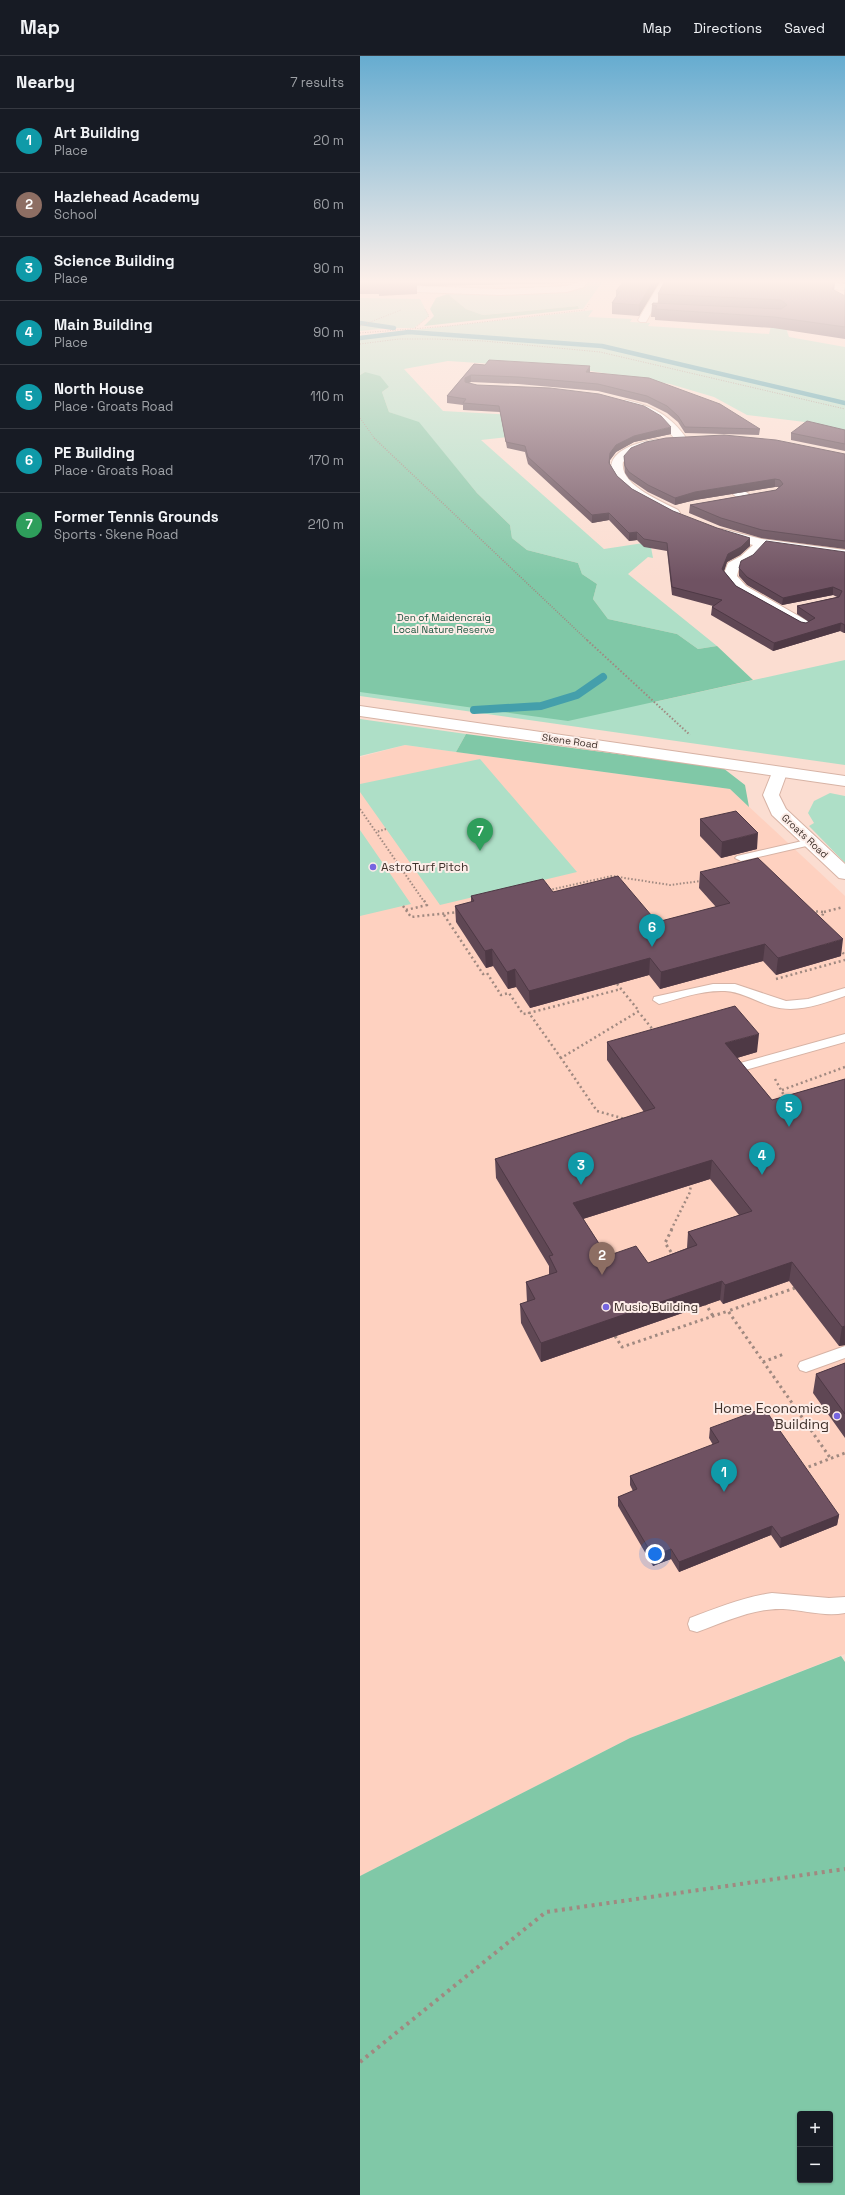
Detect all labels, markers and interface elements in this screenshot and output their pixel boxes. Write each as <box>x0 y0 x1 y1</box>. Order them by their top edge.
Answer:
text: Map <box>20 15 60 40</box>
text: Map <box>642 19 672 37</box>
text: Directions <box>694 19 762 37</box>
text: Saved <box>784 19 825 37</box>
text: Nearby <box>16 71 75 93</box>
text: 7 results <box>290 74 344 91</box>
text: Art Building <box>54 123 140 142</box>
text: 1 <box>26 132 32 149</box>
text: 20 m <box>313 132 344 149</box>
text: Place <box>54 142 88 159</box>
text: Hazlehead Academy <box>54 187 200 206</box>
text: 2 <box>25 196 33 213</box>
text: 60 m <box>313 196 344 213</box>
text: School <box>54 206 97 223</box>
text: Science Building <box>54 251 175 270</box>
text: 3 <box>25 260 33 277</box>
text: 90 m <box>313 260 344 277</box>
text: Place <box>54 270 88 287</box>
text: Main Building <box>54 315 153 334</box>
text: 4 <box>25 324 33 341</box>
text: 90 m <box>313 324 344 341</box>
text: Place <box>54 334 88 351</box>
text: North House <box>54 379 144 398</box>
text: 5 <box>25 388 33 405</box>
text: 110 m <box>310 388 344 405</box>
text: Place · Groats Road <box>54 398 173 415</box>
text: PE Building <box>54 443 135 462</box>
text: 6 <box>25 452 33 469</box>
text: 170 m <box>308 452 344 469</box>
text: Place · Groats Road <box>54 462 173 479</box>
text: Former Tennis Grounds <box>54 507 219 526</box>
text: 7 <box>25 516 33 533</box>
text: 210 m <box>308 516 344 533</box>
text: Sports · Skene Road <box>54 526 178 543</box>
park label: Den of Maidencraig Local Nature Reserve <box>393 611 495 636</box>
street label: Skene Road <box>541 731 599 751</box>
street label: Groats Road <box>779 811 831 861</box>
pin: 7 <box>467 818 493 851</box>
place label: AstroTurf Pitch <box>381 859 468 875</box>
marker: AstroTurf Pitch <box>368 862 378 872</box>
pin: 6 <box>639 914 665 947</box>
pin: 5 <box>776 1094 802 1127</box>
pin: 4 <box>749 1142 775 1175</box>
pin: 3 <box>568 1152 594 1185</box>
pin: 2 <box>589 1242 615 1275</box>
place label: Music Building <box>614 1299 698 1315</box>
marker: Music Building <box>601 1302 611 1312</box>
place label: Home Economics Building <box>714 1399 829 1433</box>
marker: Home Economics Building <box>832 1411 842 1421</box>
pin: 1 <box>711 1459 737 1492</box>
your location <box>645 1544 665 1564</box>
map controls <box>797 2111 833 2183</box>
button: + <box>797 2111 833 2147</box>
button: − <box>797 2147 833 2183</box>

